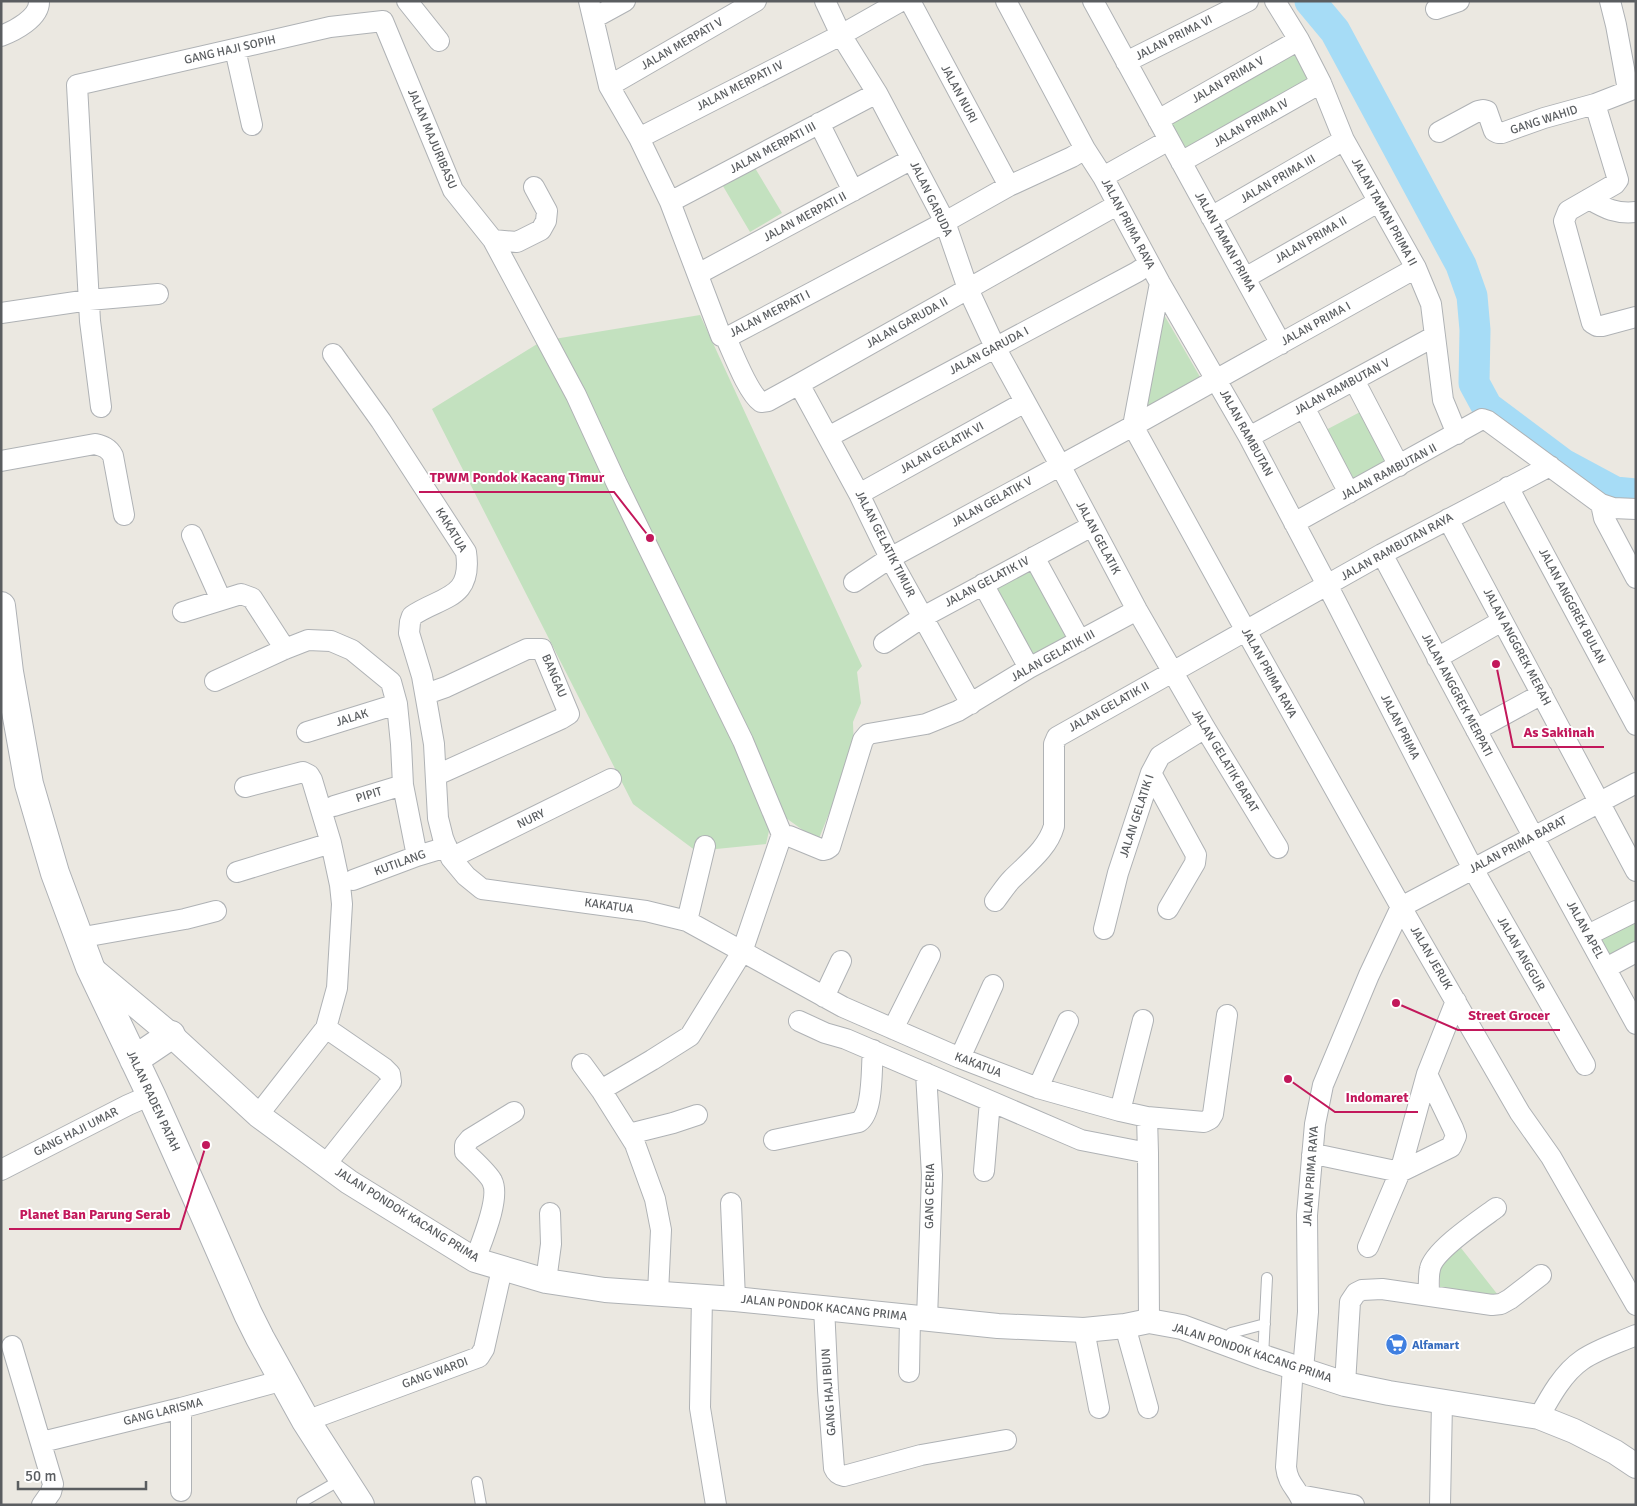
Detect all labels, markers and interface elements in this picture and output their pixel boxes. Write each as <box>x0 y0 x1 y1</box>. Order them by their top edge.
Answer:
street label: JALAN PRIMA VI <box>1133 12 1215 64</box>
street label: JALAN MERPATI V <box>638 14 726 74</box>
street label: GANG HAJI SOPIH <box>183 32 277 68</box>
street label: JALAN PRIMA V <box>1189 53 1267 107</box>
street label: JALAN MERPATI IV <box>694 58 786 114</box>
street label: JALAN NURI <box>937 62 981 126</box>
street label: JALAN MAJURIBASU <box>404 87 460 191</box>
street label: JALAN PRIMA IV <box>1211 95 1291 151</box>
street label: GANG WAHID <box>1508 102 1580 138</box>
street label: JALAN MERPATI III <box>727 119 819 177</box>
street label: JALAN PRIMA III <box>1238 151 1318 207</box>
street label: JALAN TAMAN PRIMA II <box>1348 155 1420 269</box>
street label: JALAN GARUDA <box>906 159 956 240</box>
street label: JALAN PRIMA RAYA <box>1098 176 1159 273</box>
street label: JALAN MERPATI II <box>761 189 849 245</box>
street label: JALAN TAMAN PRIMA <box>1191 190 1259 295</box>
street label: JALAN PRIMA II <box>1272 213 1350 267</box>
street label: JALAN MERPATI I <box>727 287 813 341</box>
street label: JALAN GARUDA II <box>863 294 951 352</box>
street label: JALAN PRIMA I <box>1278 299 1354 349</box>
street label: JALAN GARUDA I <box>947 324 1031 378</box>
street label: JALAN RAMBUTAN V <box>1291 355 1393 419</box>
street label: JALAN RAMBUTAN <box>1216 387 1276 479</box>
street label: JALAN GELATIK VI <box>897 419 987 477</box>
street label: JALAN RAMBUTAN II <box>1338 440 1440 504</box>
callout: TPWM Pondok Kacang Timur <box>419 463 614 492</box>
text: TPWM Pondok Kacang Timur <box>430 469 605 486</box>
street label: JALAN GELATIK V <box>949 474 1035 530</box>
street label: JALAN GELATIK TIMUR <box>852 488 918 600</box>
street label: JALAN GELATIK <box>1072 499 1124 577</box>
street label: KAKATUA <box>432 505 470 556</box>
street label: JALAN RAMBUTAN RAYA <box>1338 510 1456 584</box>
street label: JALAN ANGGREK BULAN <box>1535 546 1609 666</box>
street label: JALAN GELATIK IV <box>942 553 1032 611</box>
street label: JALAN ANGGREK MERAH <box>1480 586 1554 708</box>
street label: JALAN PRIMA RAYA <box>1238 625 1300 721</box>
street label: JALAN GELATIK III <box>1008 627 1098 685</box>
street label: JALAN ANGGREK MERPATI <box>1418 631 1496 759</box>
street label: BANGAU <box>538 652 570 700</box>
street label: JALAN GELATIK II <box>1066 679 1152 735</box>
street label: JALAN PRIMA <box>1377 692 1423 763</box>
street label: JALAK <box>334 706 370 730</box>
street label: JALAN GELATIK BARAT <box>1188 707 1262 815</box>
callout: As Sakiinah <box>1513 718 1604 747</box>
text: As Sakiinah <box>1523 724 1595 741</box>
street label: JALAN GELATIK I <box>1116 772 1158 860</box>
street label: PIPIT <box>354 784 384 806</box>
street label: NURY <box>515 806 547 832</box>
street label: JALAN PRIMA BARAT <box>1467 813 1569 877</box>
street label: KUTILANG <box>372 847 428 879</box>
street label: KAKATUA <box>584 895 635 917</box>
street label: JALAN APEL <box>1563 898 1607 962</box>
street label: JALAN ANGGUR <box>1494 914 1548 994</box>
street label: JALAN JERUK <box>1407 923 1455 993</box>
callout: Street Grocer <box>1458 1001 1560 1030</box>
text: Street Grocer <box>1468 1007 1550 1024</box>
street label: JALAN RADEN PATAH <box>123 1048 183 1154</box>
street label: KAKATUA <box>952 1049 1004 1081</box>
callout: Indomaret <box>1335 1083 1418 1112</box>
text: Indomaret <box>1346 1089 1409 1106</box>
street label: GANG HAJI UMAR <box>31 1104 121 1160</box>
street label: JALAN PRIMA RAYA <box>1300 1125 1322 1227</box>
street label: GANG CERIA <box>922 1162 938 1229</box>
street label: JALAN PONDOK KACANG PRIMA <box>332 1164 482 1266</box>
callout: Planet Ban Parung Serab <box>9 1200 180 1229</box>
text: Planet Ban Parung Serab <box>20 1206 171 1223</box>
street label: JALAN PONDOK KACANG PRIMA <box>740 1292 909 1324</box>
street label: JALAN PONDOK KACANG PRIMA <box>1170 1320 1334 1386</box>
supermarket icon: Alfamart <box>1384 1333 1408 1357</box>
place label: Alfamart <box>1412 1338 1460 1353</box>
street label: GANG HAJI BIUN <box>818 1348 840 1436</box>
street label: GANG WARDI <box>400 1354 470 1392</box>
street label: GANG LARISMA <box>122 1395 205 1429</box>
scale bar <box>18 1458 145 1490</box>
text: 50 m <box>25 1467 56 1485</box>

